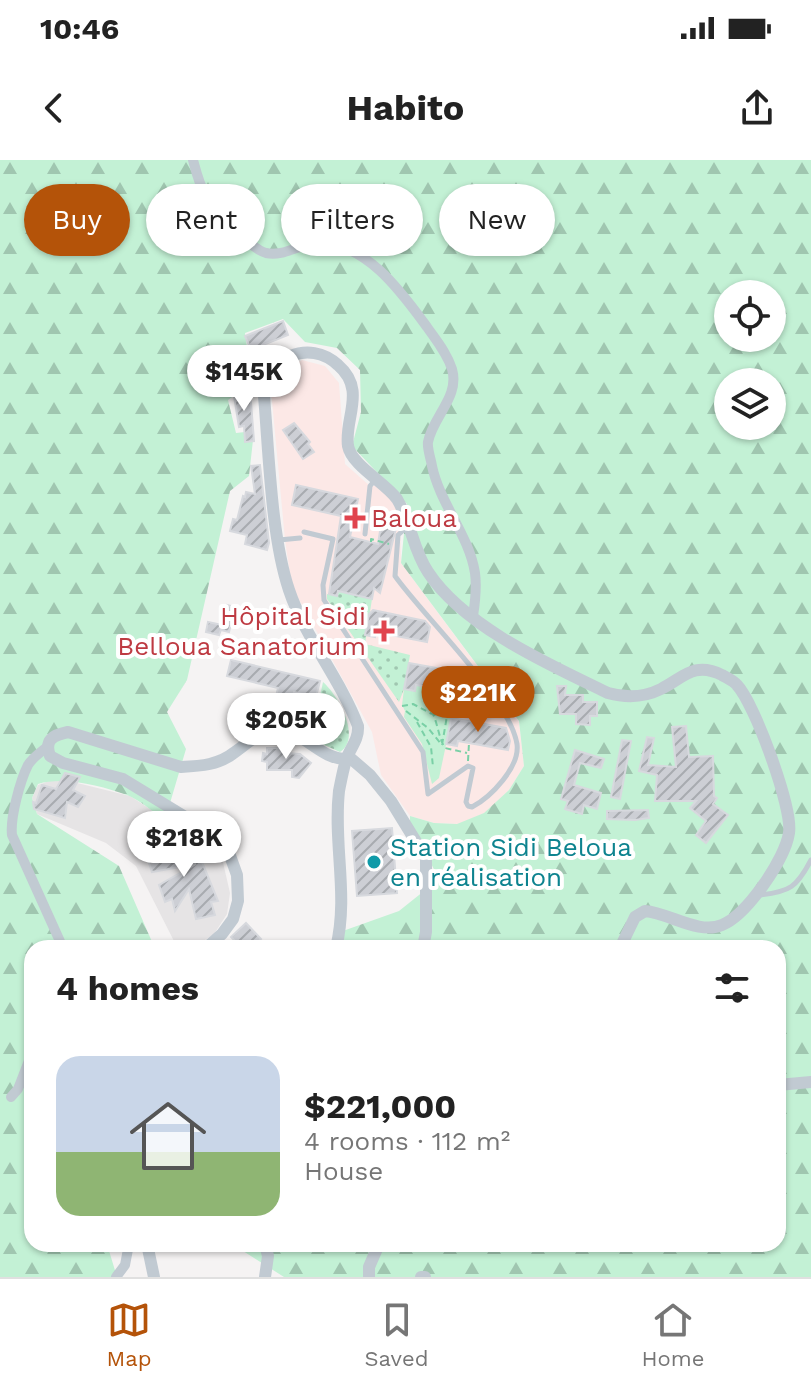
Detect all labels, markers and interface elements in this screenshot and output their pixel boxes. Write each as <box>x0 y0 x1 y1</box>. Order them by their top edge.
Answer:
text: 10:46 <box>40 11 119 46</box>
icon: back <box>32 86 76 130</box>
icon: share <box>735 86 779 130</box>
text: Habito <box>347 87 464 129</box>
chip: Buy <box>24 184 130 256</box>
chip: Rent <box>146 184 265 256</box>
chip: Filters <box>281 184 423 256</box>
chip: New <box>439 184 555 256</box>
map controls <box>714 280 786 440</box>
button: locate <box>714 280 786 352</box>
pin: $145K <box>188 345 300 413</box>
text: $145K <box>205 356 283 386</box>
button: layers <box>714 368 786 440</box>
place label: Baloua <box>371 503 457 533</box>
marker: Baloua <box>346 509 364 527</box>
place label: Hôpital Sidi Belloua Sanatorium <box>117 601 366 661</box>
marker: Hôpital Sidi Belloua Sanatorium <box>373 620 395 642</box>
pin: $221K <box>422 666 534 734</box>
text: $221K <box>440 677 516 707</box>
pin: $205K <box>230 693 342 761</box>
text: $205K <box>245 704 327 734</box>
pin: $218K <box>128 811 240 879</box>
text: $218K <box>145 822 223 852</box>
place label: Station Sidi Beloua en réalisation <box>390 832 632 892</box>
marker: Station Sidi Beloua en réalisation <box>365 853 383 871</box>
icon: filters <box>710 966 754 1010</box>
text: 4 homes <box>56 968 199 1008</box>
text: $221,000 <box>304 1086 456 1126</box>
icon: home <box>120 1088 216 1184</box>
text: 4 rooms · 112 m² <box>304 1126 510 1156</box>
text: House <box>304 1156 383 1186</box>
tab: Map <box>107 1298 151 1371</box>
tab: Saved <box>365 1298 428 1371</box>
tab: Home <box>642 1298 704 1371</box>

